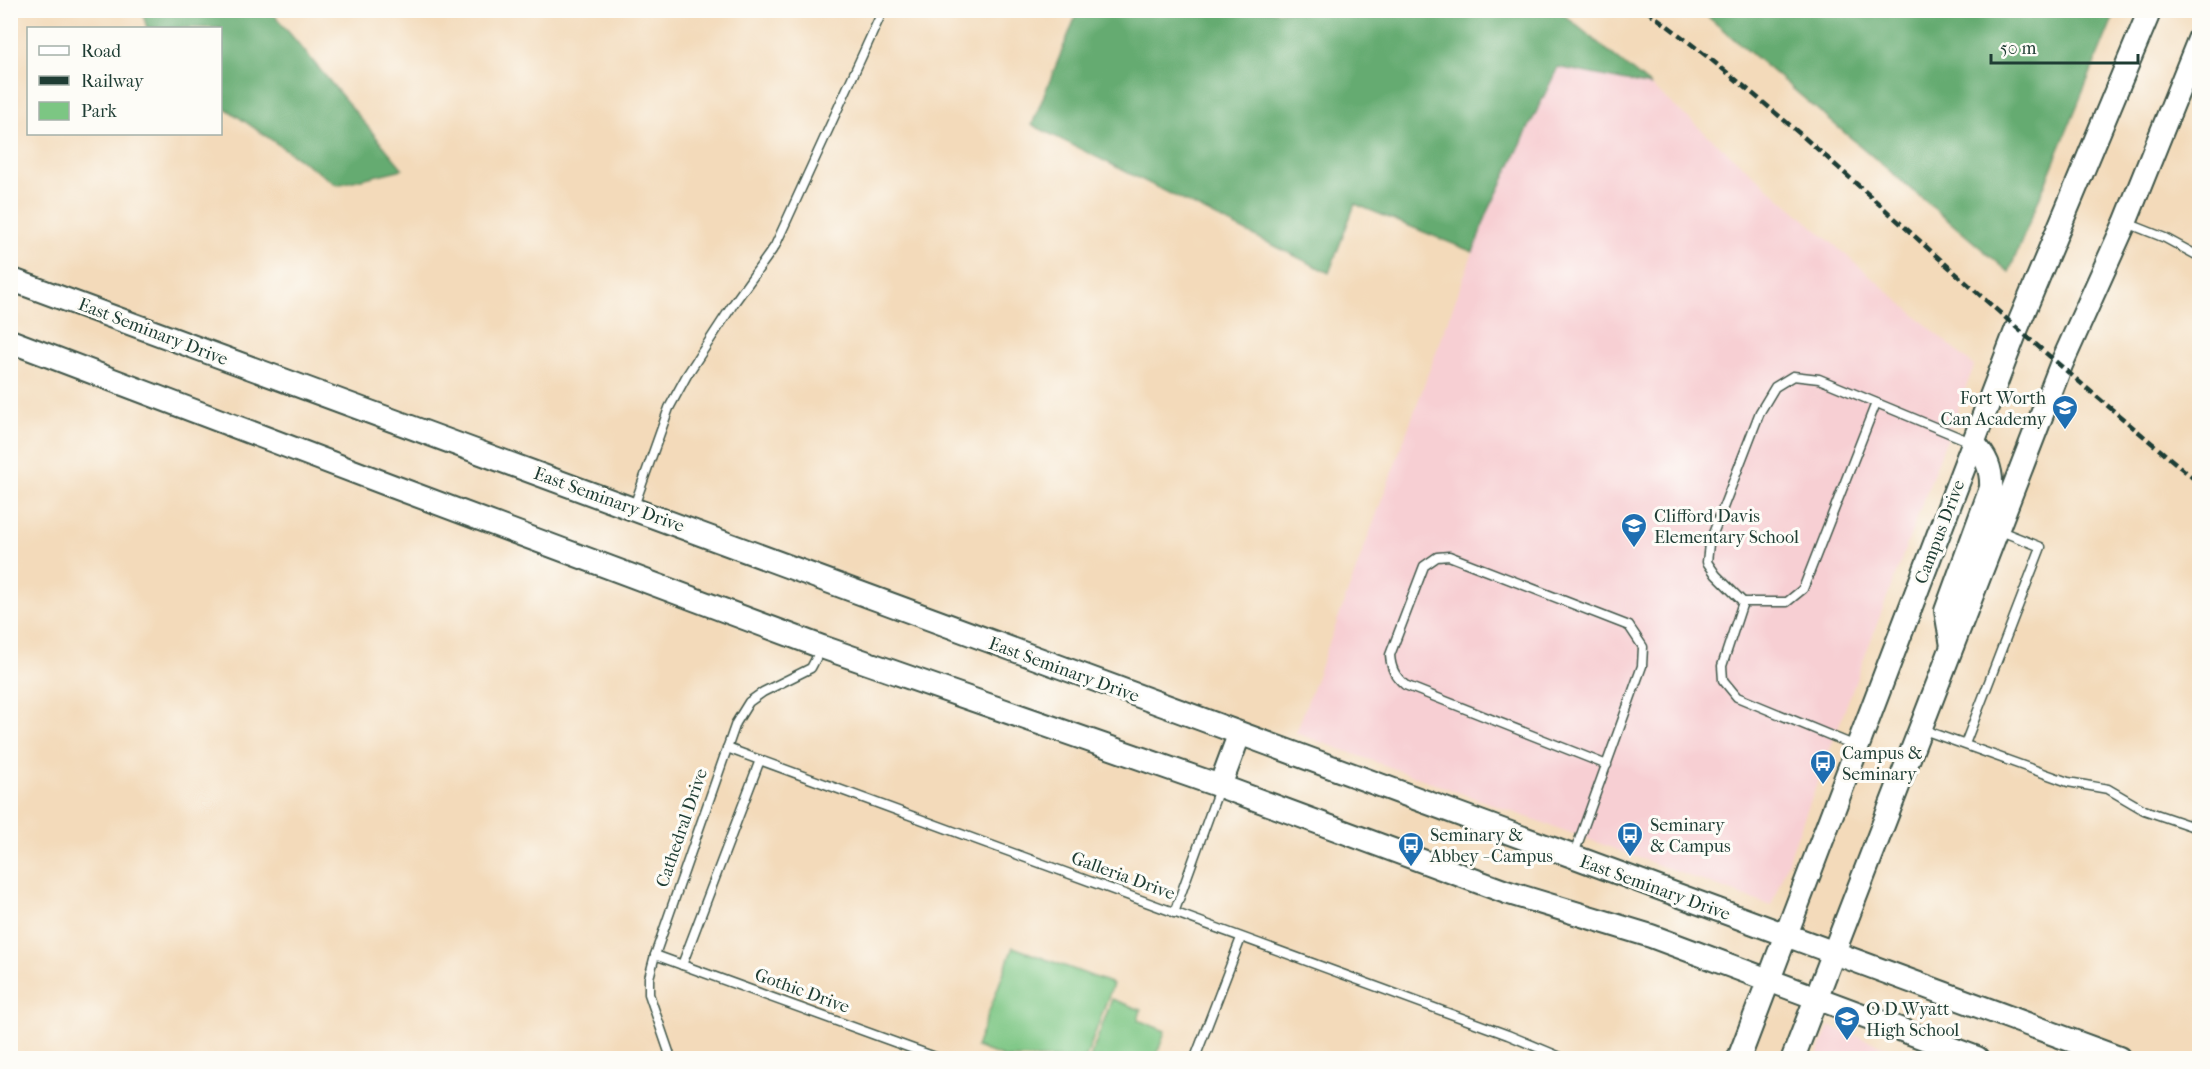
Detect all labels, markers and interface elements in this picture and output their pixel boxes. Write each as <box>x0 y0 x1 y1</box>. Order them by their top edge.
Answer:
legend <box>27 27 222 135</box>
scale bar <box>1991 27 2138 65</box>
text: 50 m <box>2000 38 2037 59</box>
text: Road <box>81 41 121 62</box>
text: Railway <box>81 71 145 92</box>
text: Park <box>81 101 118 122</box>
street label: East Seminary Drive <box>75 294 231 370</box>
place label: Fort Worth Can Academy <box>1941 388 2047 430</box>
school or university icon: Fort Worth Can Academy <box>2050 393 2080 431</box>
street label: East Seminary Drive <box>531 463 687 537</box>
street label: Campus Drive <box>1911 477 1969 587</box>
place label: Clifford Davis Elementary School <box>1654 506 1799 548</box>
school or university icon: Clifford Davis Elementary School <box>1619 511 1649 549</box>
street label: East Seminary Drive <box>986 633 1142 707</box>
place label: Campus & Seminary <box>1842 743 1923 785</box>
bus stop icon: Campus & Seminary <box>1808 748 1838 786</box>
street label: Cathedral Drive <box>652 766 712 890</box>
place label: Seminary & Campus <box>1650 815 1731 857</box>
bus stop icon: Seminary & Campus <box>1615 820 1645 858</box>
place label: Seminary & Abbey - Campus <box>1429 825 1553 867</box>
bus stop icon: Seminary & Abbey - Campus <box>1396 830 1426 868</box>
street label: Galleria Drive <box>1068 848 1178 905</box>
street label: East Seminary Drive <box>1577 851 1733 925</box>
street label: Gothic Drive <box>752 964 852 1018</box>
place label: O D Wyatt High School <box>1866 999 1959 1041</box>
school or university icon: O D Wyatt High School <box>1832 1004 1862 1042</box>

